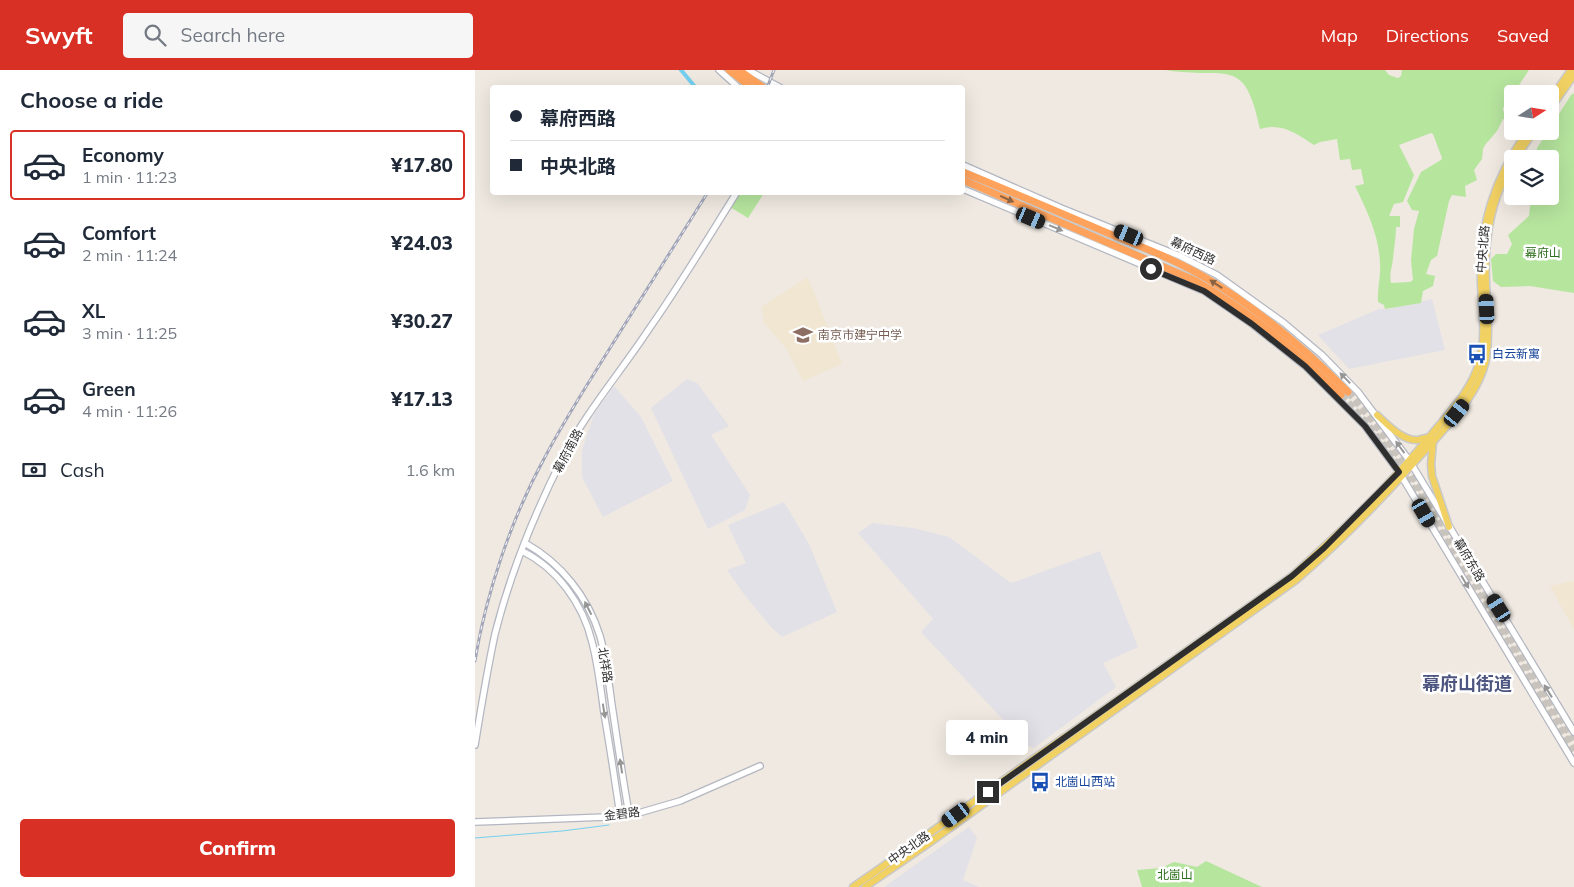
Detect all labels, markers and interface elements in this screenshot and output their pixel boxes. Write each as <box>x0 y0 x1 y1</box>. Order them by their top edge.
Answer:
search box <box>123 13 473 58</box>
text: Swyft <box>25 20 93 50</box>
icon: search <box>141 21 169 49</box>
text: Search here <box>181 23 285 47</box>
text: Map <box>1321 24 1358 47</box>
text: Directions <box>1386 24 1469 47</box>
text: Saved <box>1497 24 1549 47</box>
north arrow <box>1504 85 1559 140</box>
map controls <box>1504 85 1559 205</box>
text: Choose a ride <box>20 86 163 114</box>
text: 幕府西路 <box>540 106 616 130</box>
icon: car <box>22 143 67 188</box>
text: Economy <box>82 143 164 167</box>
button: layers <box>1504 150 1559 205</box>
text: ¥17.80 <box>391 153 453 177</box>
text: 中央北路 <box>540 154 616 178</box>
text: 1 min · 11:23 <box>82 167 177 187</box>
one-way arrow <box>1000 196 1014 204</box>
car <box>1014 205 1047 231</box>
icon: car <box>22 221 67 266</box>
text: Comfort <box>82 221 156 245</box>
car <box>1112 222 1145 248</box>
street label: 中央北路 <box>1473 224 1492 274</box>
one-way arrow <box>1049 225 1063 233</box>
text: ¥24.03 <box>391 231 453 255</box>
street label: 幕府西路 <box>1168 234 1218 267</box>
text: 2 min · 11:24 <box>82 245 177 265</box>
park label: 幕府山 <box>1525 245 1561 260</box>
route start <box>1140 258 1162 280</box>
one-way arrow <box>1209 279 1222 289</box>
car <box>1478 294 1495 324</box>
icon: car <box>22 299 67 344</box>
text: XL <box>82 299 105 323</box>
text: ¥30.27 <box>391 309 453 333</box>
text: 3 min · 11:25 <box>82 323 177 343</box>
school or university icon: 南京市建宁中学 <box>792 324 814 346</box>
place label: 南京市建宁中学 <box>818 327 902 342</box>
bus stop icon: 白云新寓 <box>1466 343 1488 365</box>
place label: 白云新寓 <box>1492 346 1540 361</box>
one-way arrow <box>1339 372 1351 384</box>
icon: car <box>22 377 67 422</box>
text: Green <box>82 377 136 401</box>
text: ¥17.13 <box>391 387 453 411</box>
car <box>1441 397 1472 429</box>
text: 4 min · 11:26 <box>82 401 177 421</box>
street label: 幕府南路 <box>550 426 585 475</box>
one-way arrow <box>1395 441 1405 454</box>
icon: cash <box>20 456 48 484</box>
text: Cash <box>60 458 105 482</box>
text: 1.6 km <box>406 460 455 480</box>
car <box>1410 496 1437 530</box>
street label: 幕府东路 <box>1451 535 1488 584</box>
one-way arrow <box>1461 576 1470 589</box>
car <box>1484 591 1513 625</box>
one-way arrow <box>584 601 592 615</box>
street label: 北祥路 <box>595 646 616 684</box>
district label: 幕府山街道 <box>1422 672 1512 695</box>
one-way arrow <box>1543 684 1553 697</box>
one-way arrow <box>600 703 608 719</box>
callout: 4 min <box>947 720 1029 754</box>
text: 4 min <box>966 727 1008 747</box>
one-way arrow <box>617 758 625 774</box>
bus stop icon: 北崮山西站 <box>1029 771 1051 793</box>
place label: 北崮山西站 <box>1055 774 1115 789</box>
route end <box>977 781 999 803</box>
car <box>939 800 972 830</box>
street label: 金碧路 <box>603 804 641 823</box>
button: Confirm <box>20 819 455 877</box>
street label: 中央北路 <box>885 828 933 868</box>
park label: 北崮山 <box>1157 867 1193 882</box>

